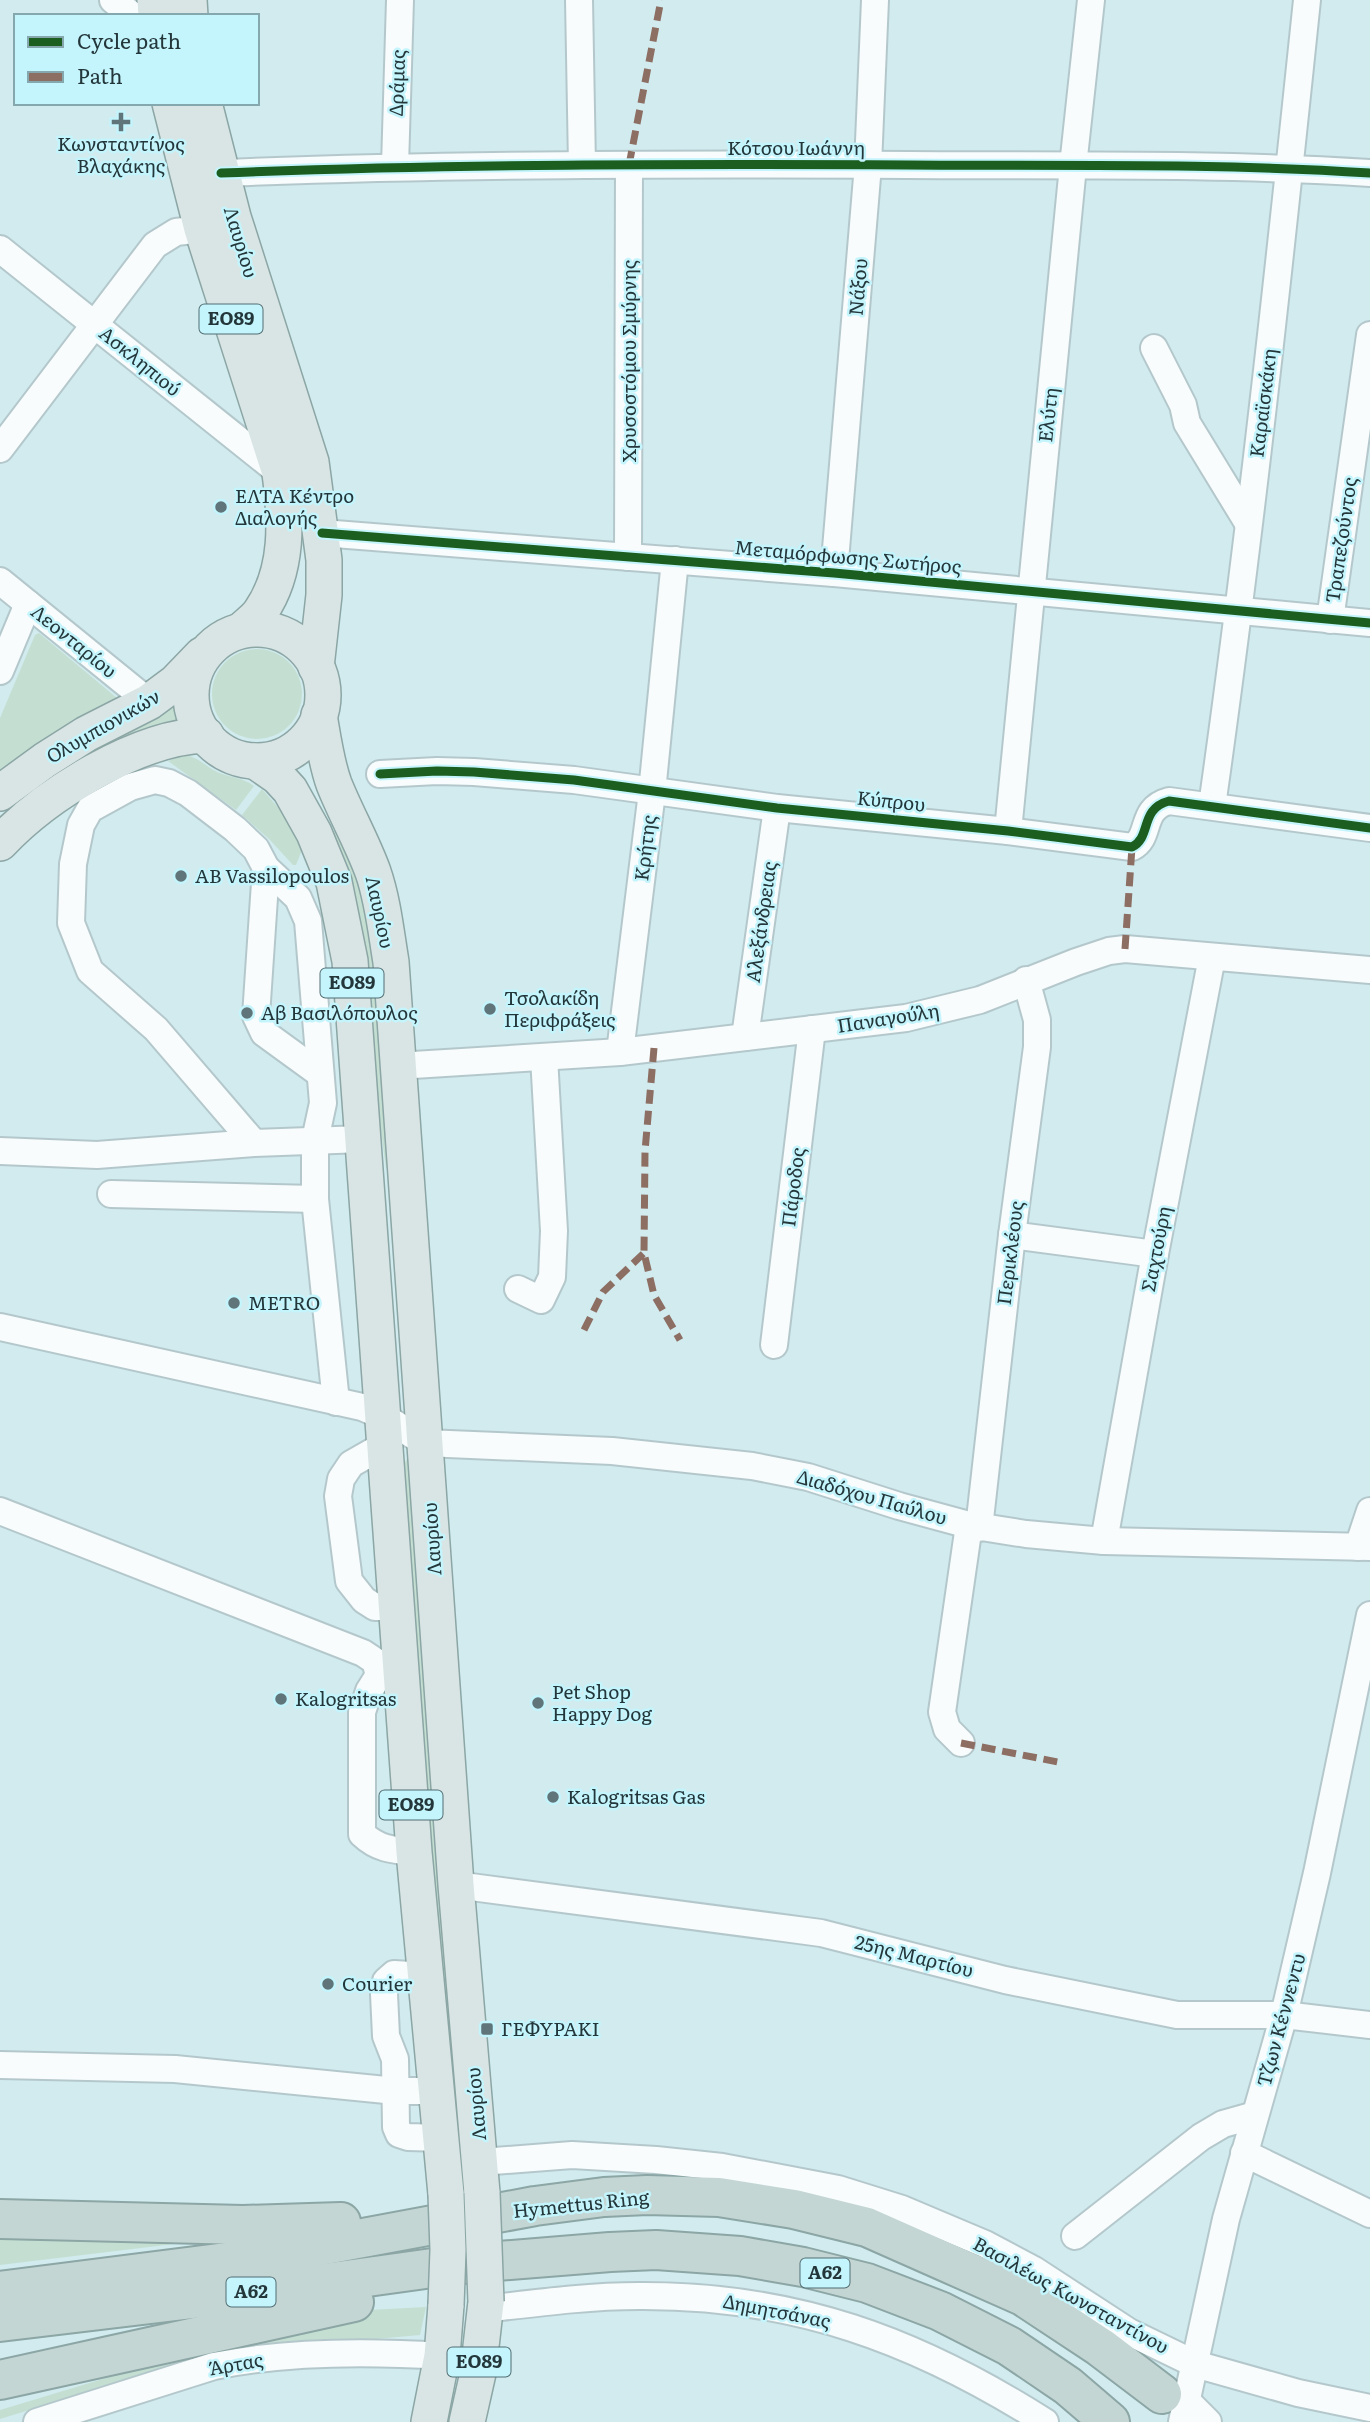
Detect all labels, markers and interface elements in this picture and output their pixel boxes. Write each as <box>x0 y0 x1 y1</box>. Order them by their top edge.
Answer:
legend <box>14 14 259 105</box>
text: Cycle path <box>77 24 181 55</box>
street label: Δράμας <box>381 49 411 117</box>
text: Path <box>77 59 123 90</box>
marker: Κωνσταντίνος Βλαχάκης <box>113 114 129 130</box>
place label: Κωνσταντίνος Βλαχάκης <box>57 129 185 179</box>
street label: Κότσου Ιωάννη <box>727 133 865 161</box>
street label: Λαυρίου <box>218 203 266 281</box>
street label: Νάξου <box>841 257 873 317</box>
street label: Χρυσοστόμου Σμύρνης <box>614 260 642 462</box>
road number: ΕΟ89 <box>200 304 262 334</box>
street label: Ασκληπιού <box>94 319 187 402</box>
street label: Καραϊσκάκη <box>1241 347 1283 459</box>
street label: Ελύτη <box>1030 386 1064 444</box>
street label: Τραπεζούντος <box>1317 475 1363 605</box>
place label: ΕΛΤΑ Κέντρο Διαλογής <box>235 481 354 531</box>
marker: ΕΛΤΑ Κέντρο Διαλογής <box>213 499 229 515</box>
street label: Μεταμόρφωσης Σωτήρος <box>734 532 963 580</box>
street label: Λεονταρίου <box>26 597 124 684</box>
street label: Ολυμπιονικών <box>40 681 165 769</box>
street label: Κύπρου <box>856 782 927 818</box>
street label: Κρήτης <box>626 813 662 883</box>
street label: Αλεξάνδρειας <box>738 859 782 984</box>
place label: AB Vassilopoulos <box>195 861 350 889</box>
marker: AB Vassilopoulos <box>173 868 189 884</box>
street label: Λαυρίου <box>360 873 402 951</box>
road number: ΕΟ89 <box>320 968 384 998</box>
place label: Τσολακίδη Περιφράξεις <box>504 983 615 1033</box>
street label: Παναγούλη <box>835 995 941 1039</box>
place label: Αβ Βασιλόπουλος <box>261 998 418 1026</box>
marker: Τσολακίδη Περιφράξεις <box>482 1001 498 1017</box>
marker: Αβ Βασιλόπουλος <box>239 1005 255 1021</box>
street label: Πάροδος <box>773 1146 811 1228</box>
street label: Περικλέους <box>989 1199 1029 1307</box>
street label: Σαχτούρη <box>1133 1204 1177 1294</box>
place label: METRO <box>248 1288 320 1316</box>
marker: METRO <box>226 1295 242 1311</box>
street label: Διαδόχου Παύλου <box>794 1461 950 1531</box>
street label: Λαυρίου <box>414 1502 448 1577</box>
place label: Pet Shop Happy Dog <box>552 1677 652 1727</box>
place label: Kalogritsas <box>295 1684 397 1712</box>
marker: Kalogritsas <box>273 1691 289 1707</box>
marker: Pet Shop Happy Dog <box>530 1695 546 1711</box>
place label: Kalogritsas Gas <box>567 1782 706 1810</box>
marker: Kalogritsas Gas <box>545 1789 561 1805</box>
road number: ΕΟ89 <box>380 1790 442 1819</box>
street label: 25ης Μαρτίου <box>852 1927 976 1983</box>
street label: Τζων Κέννεντυ <box>1249 1950 1311 2090</box>
place label: Courier <box>342 1969 412 1997</box>
marker: Courier <box>320 1976 336 1992</box>
place label: ΓΕΦΥΡΑΚΙ <box>501 2014 600 2042</box>
marker: ΓΕΦΥΡΑΚΙ <box>479 2021 495 2037</box>
street label: Λαυρίου <box>458 2066 492 2142</box>
street label: Hymettus Ring <box>511 2182 651 2224</box>
street label: Βασιλέως Κωνσταντίνου <box>969 2229 1174 2360</box>
road number: Α62 <box>800 2258 850 2288</box>
road number: Α62 <box>226 2278 276 2306</box>
street label: Δημητσάνας <box>721 2286 833 2334</box>
street label: Άρτας <box>207 2345 265 2382</box>
road number: ΕΟ89 <box>448 2348 510 2376</box>

